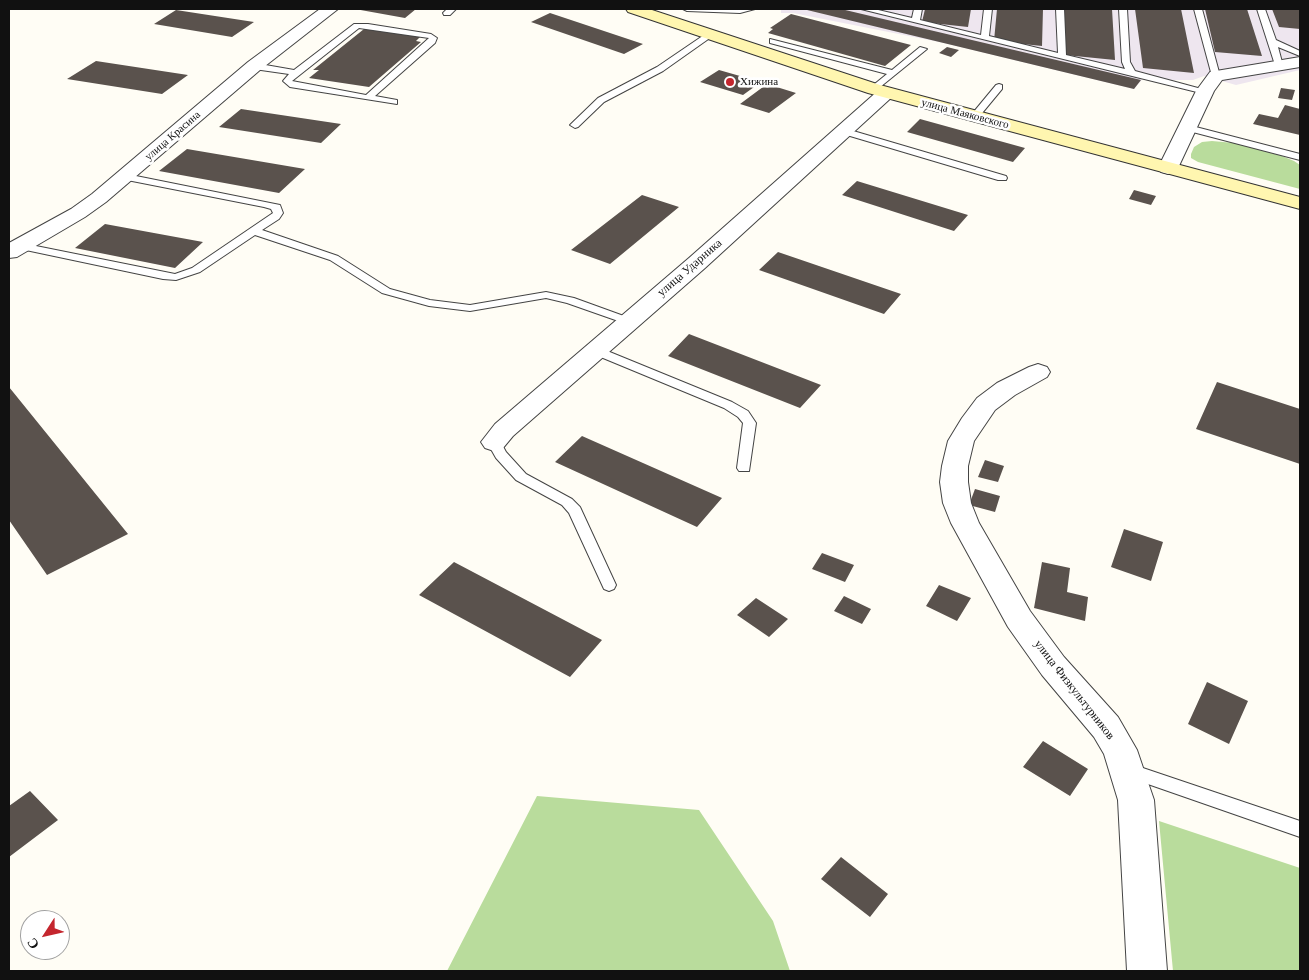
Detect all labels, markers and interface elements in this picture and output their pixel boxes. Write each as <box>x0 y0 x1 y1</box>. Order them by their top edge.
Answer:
place label: Хижина <box>740 75 778 89</box>
marker: Хижина <box>724 76 736 88</box>
street label: улица Маяковского <box>920 96 1010 132</box>
street label: улица Красина <box>143 108 203 164</box>
street label: улица Ударника <box>655 236 725 300</box>
street label: улица Физкультурников <box>1031 637 1117 743</box>
north arrow <box>20 910 70 960</box>
text: С <box>24 935 42 952</box>

